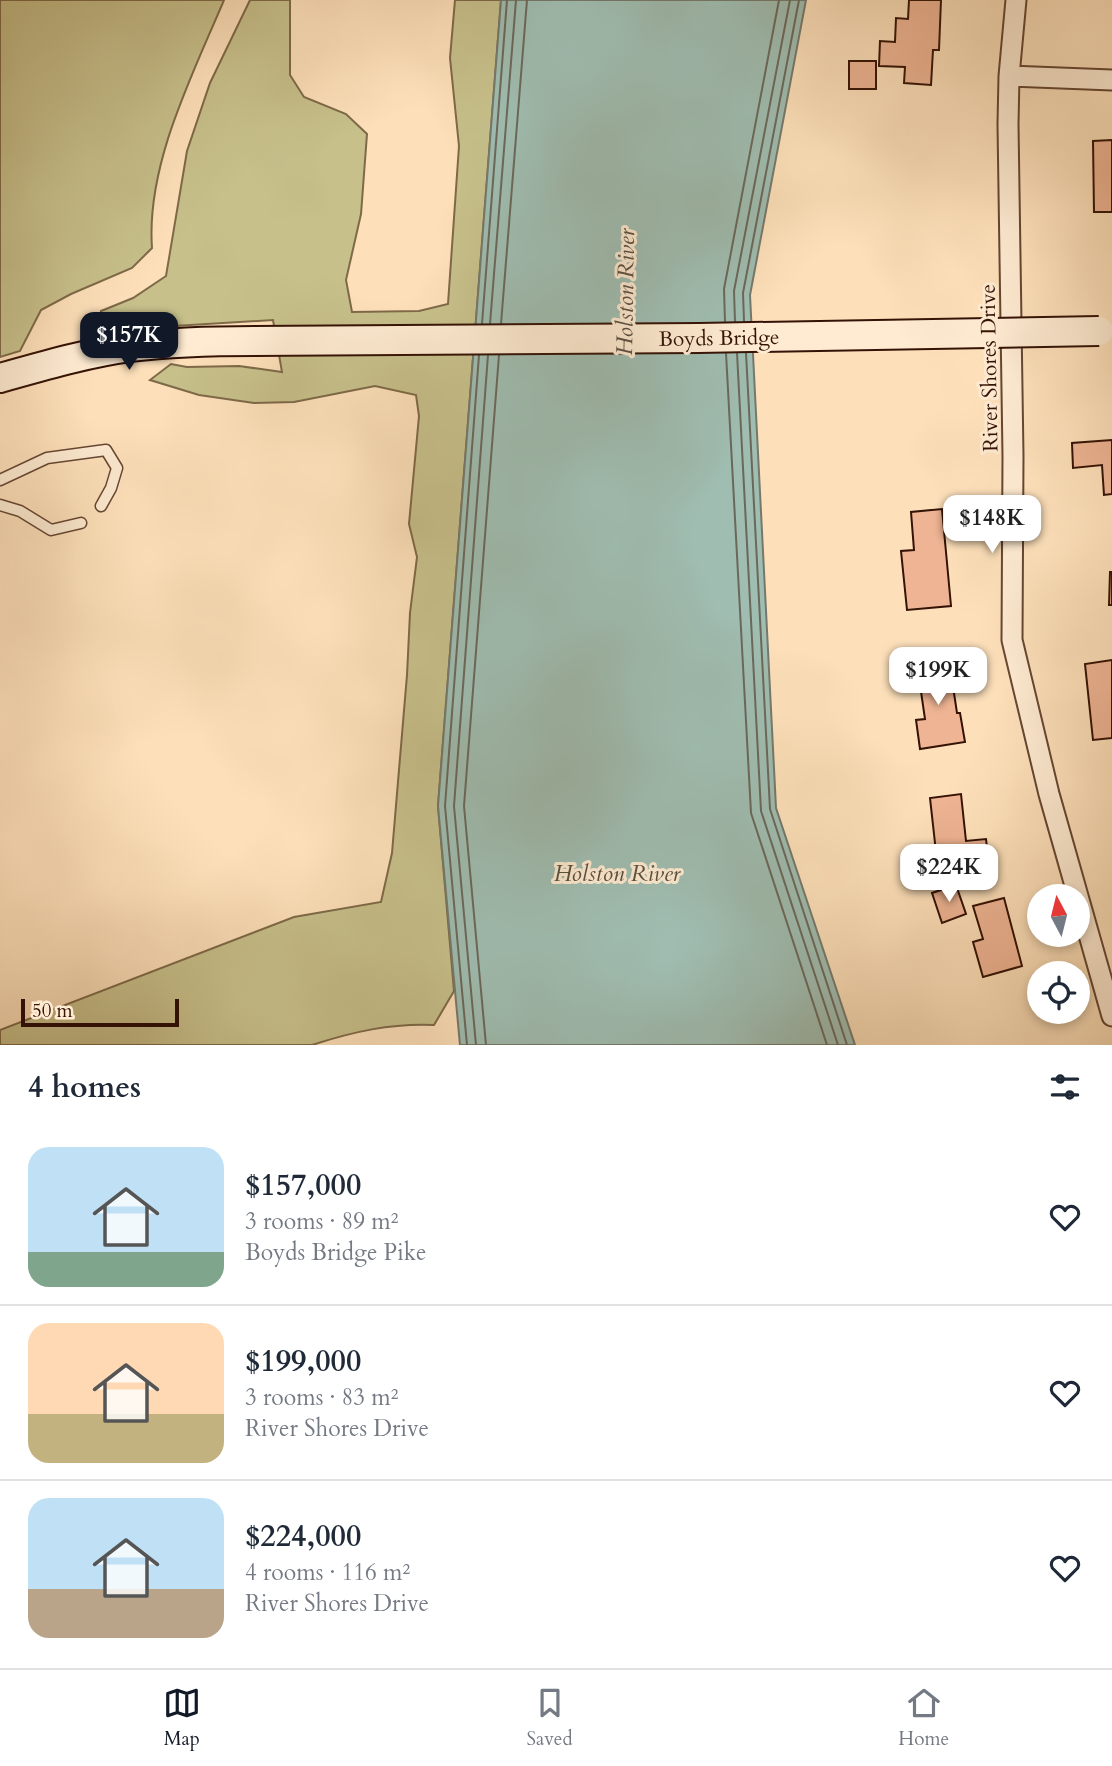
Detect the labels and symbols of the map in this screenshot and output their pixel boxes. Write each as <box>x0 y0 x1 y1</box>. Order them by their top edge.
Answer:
water label: Holston River <box>609 227 642 356</box>
street label: River Shores Drive <box>974 284 1005 452</box>
pin: $157K <box>80 312 178 372</box>
street label: Boyds Bridge <box>658 323 780 354</box>
pin: $148K <box>943 496 1041 555</box>
pin: $199K <box>889 648 987 707</box>
pin: $224K <box>900 844 998 904</box>
water label: Holston River <box>554 858 682 889</box>
north arrow <box>1027 884 1090 947</box>
scale bar <box>21 996 178 1028</box>

